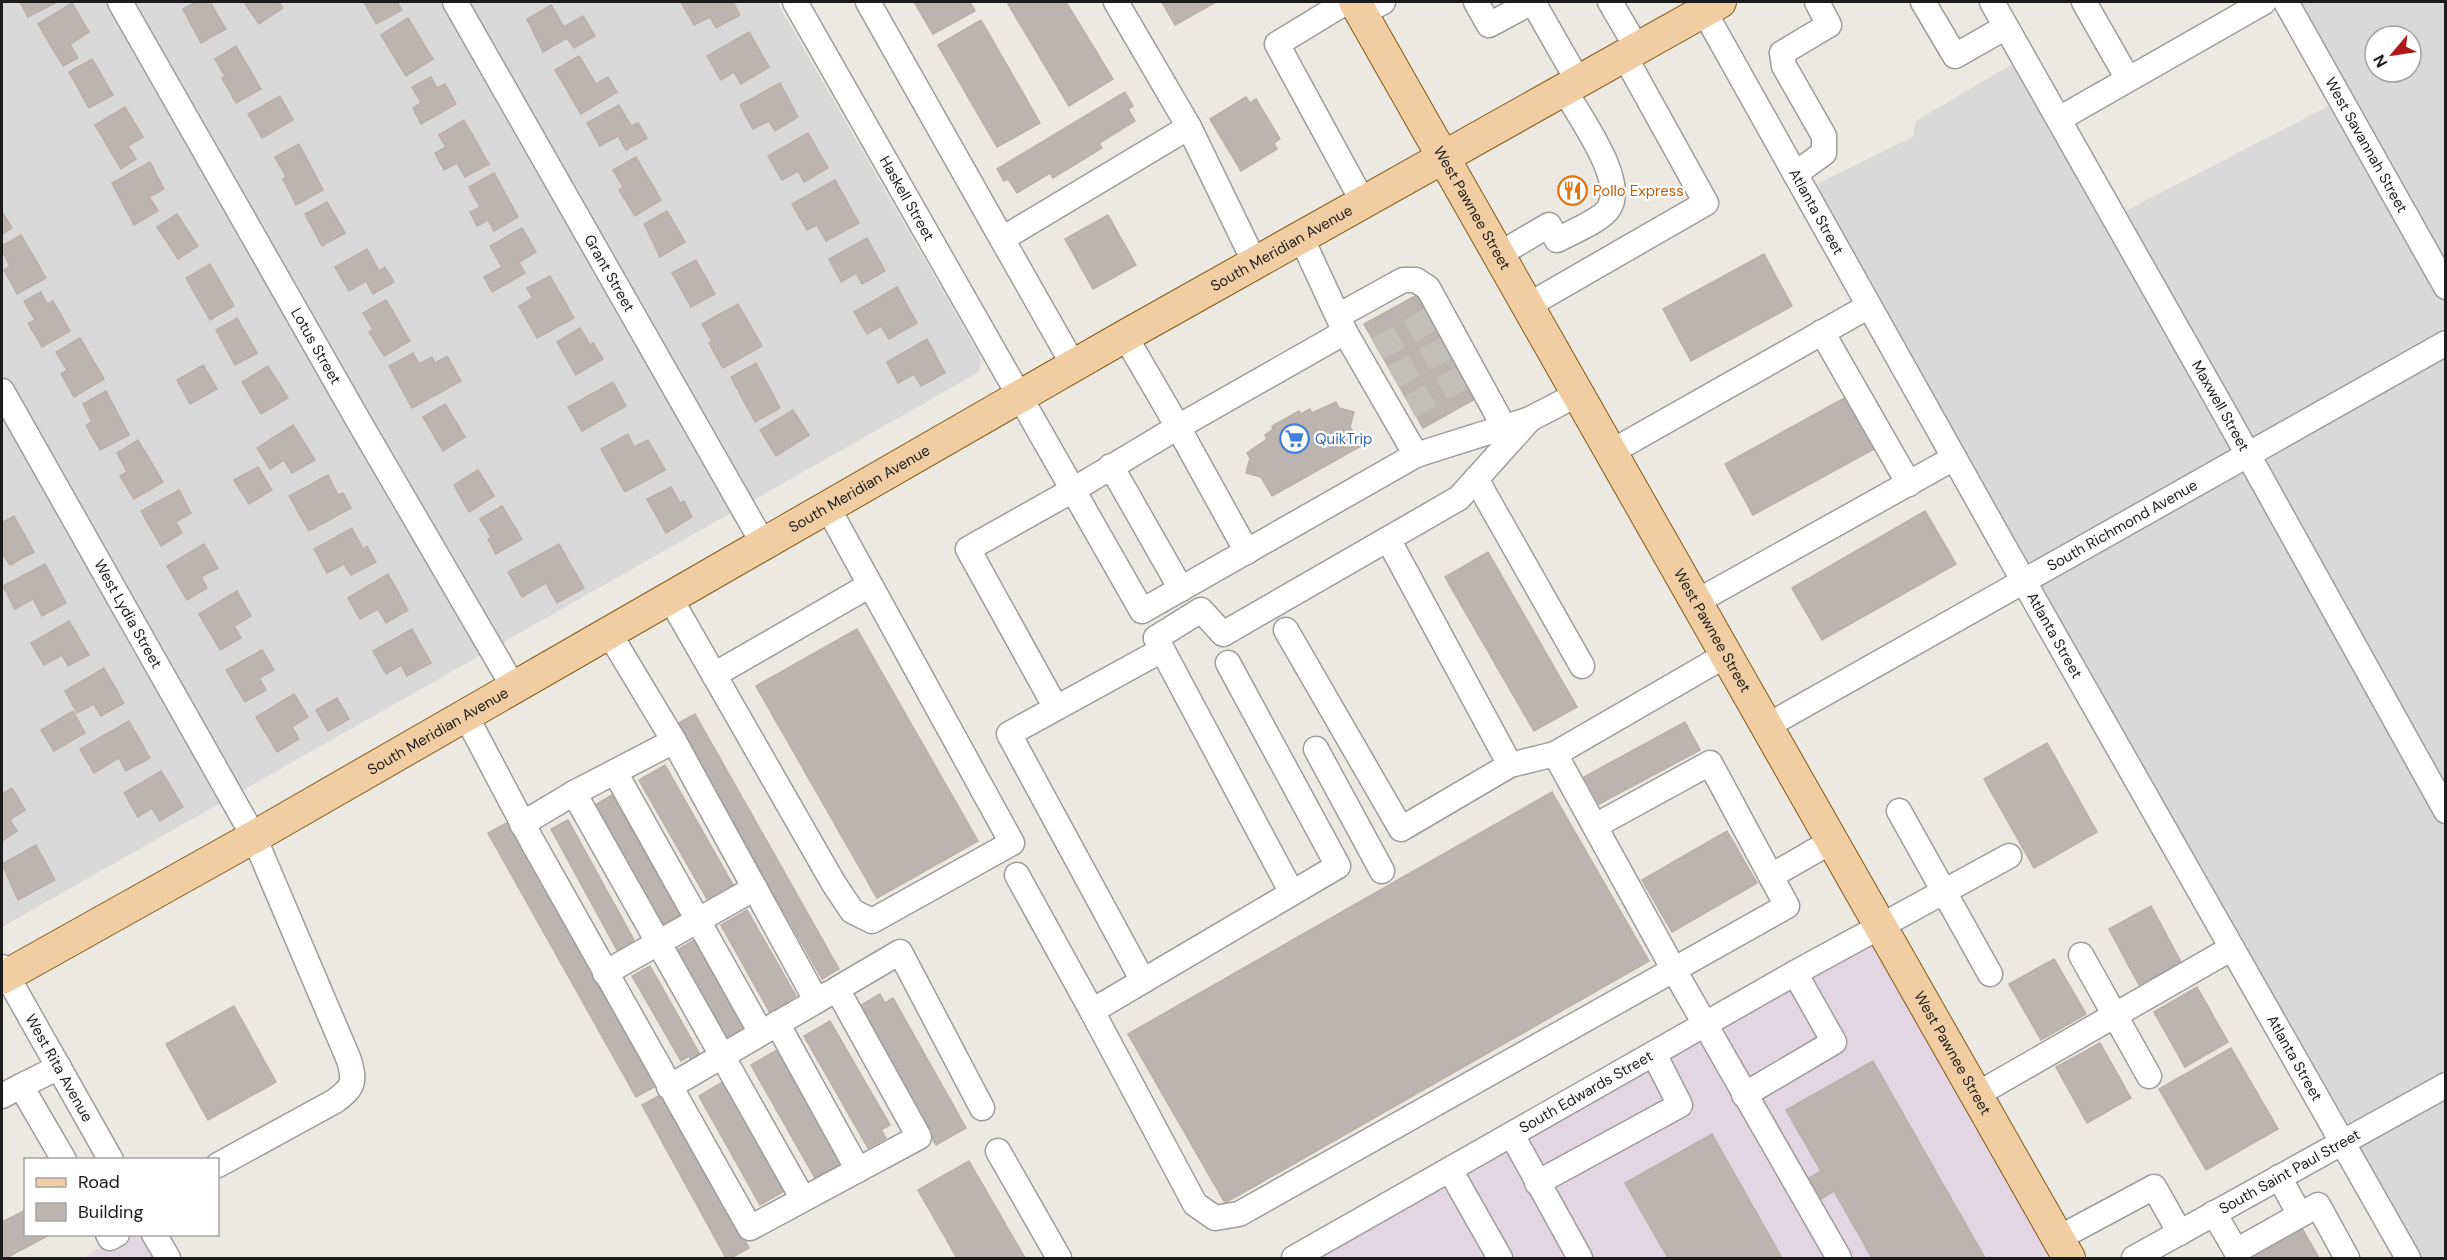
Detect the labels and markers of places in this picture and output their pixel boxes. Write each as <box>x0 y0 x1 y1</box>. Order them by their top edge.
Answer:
restaurant icon: Pollo Express <box>1556 175 1588 207</box>
place label: Pollo Express <box>1593 181 1684 201</box>
supermarket icon: QuikTrip <box>1278 423 1310 455</box>
place label: QuikTrip <box>1315 429 1372 449</box>

